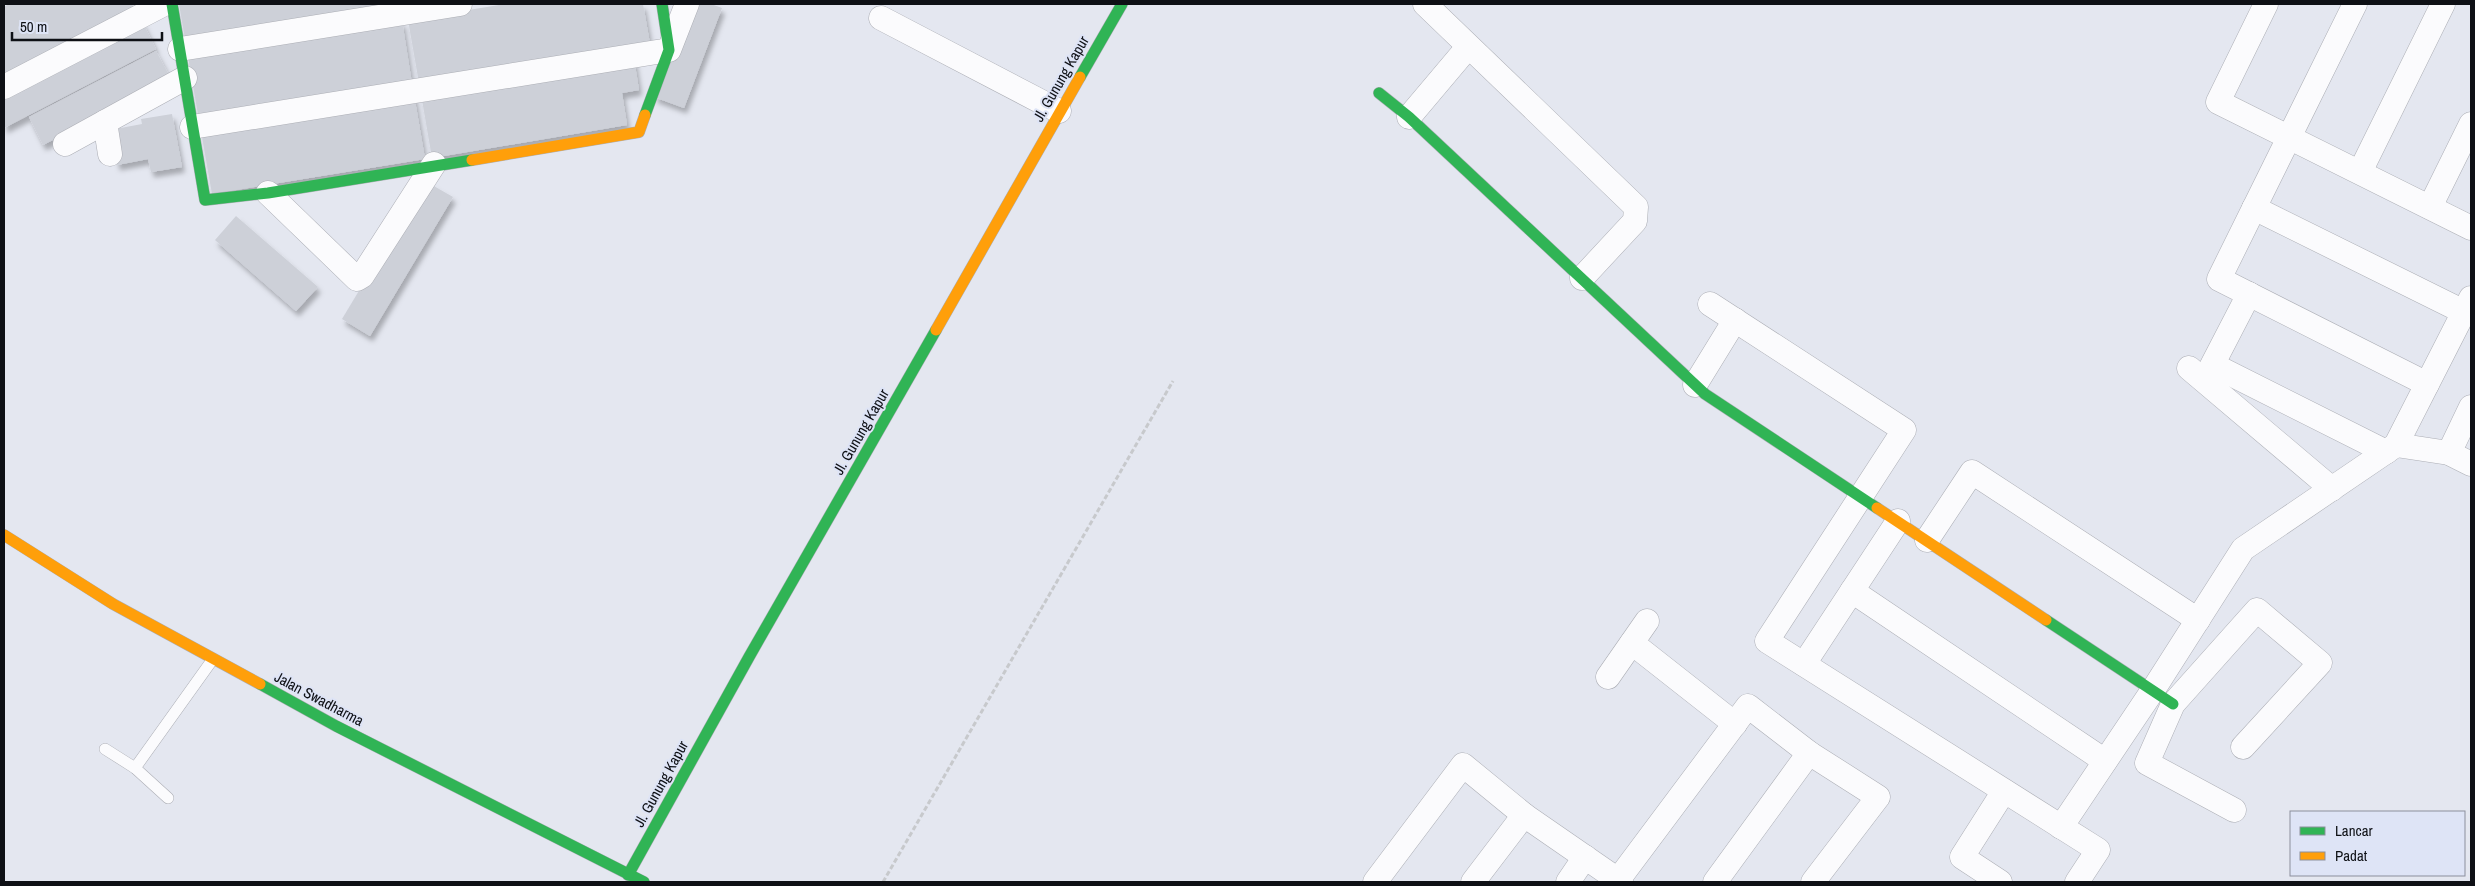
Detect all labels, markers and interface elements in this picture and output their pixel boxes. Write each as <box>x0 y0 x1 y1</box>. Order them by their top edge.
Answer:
scale bar <box>12 10 162 42</box>
text: 50 m <box>20 16 47 37</box>
street label: Jl. Gunung Kapur <box>1028 32 1094 125</box>
street label: Jl. Gunung Kapur <box>828 385 894 478</box>
street label: Jalan Swadharma <box>271 666 368 731</box>
street label: Jl. Gunung Kapur <box>628 737 693 831</box>
legend <box>2290 811 2465 876</box>
text: Lancar <box>2335 820 2373 841</box>
text: Padat <box>2335 845 2368 866</box>

